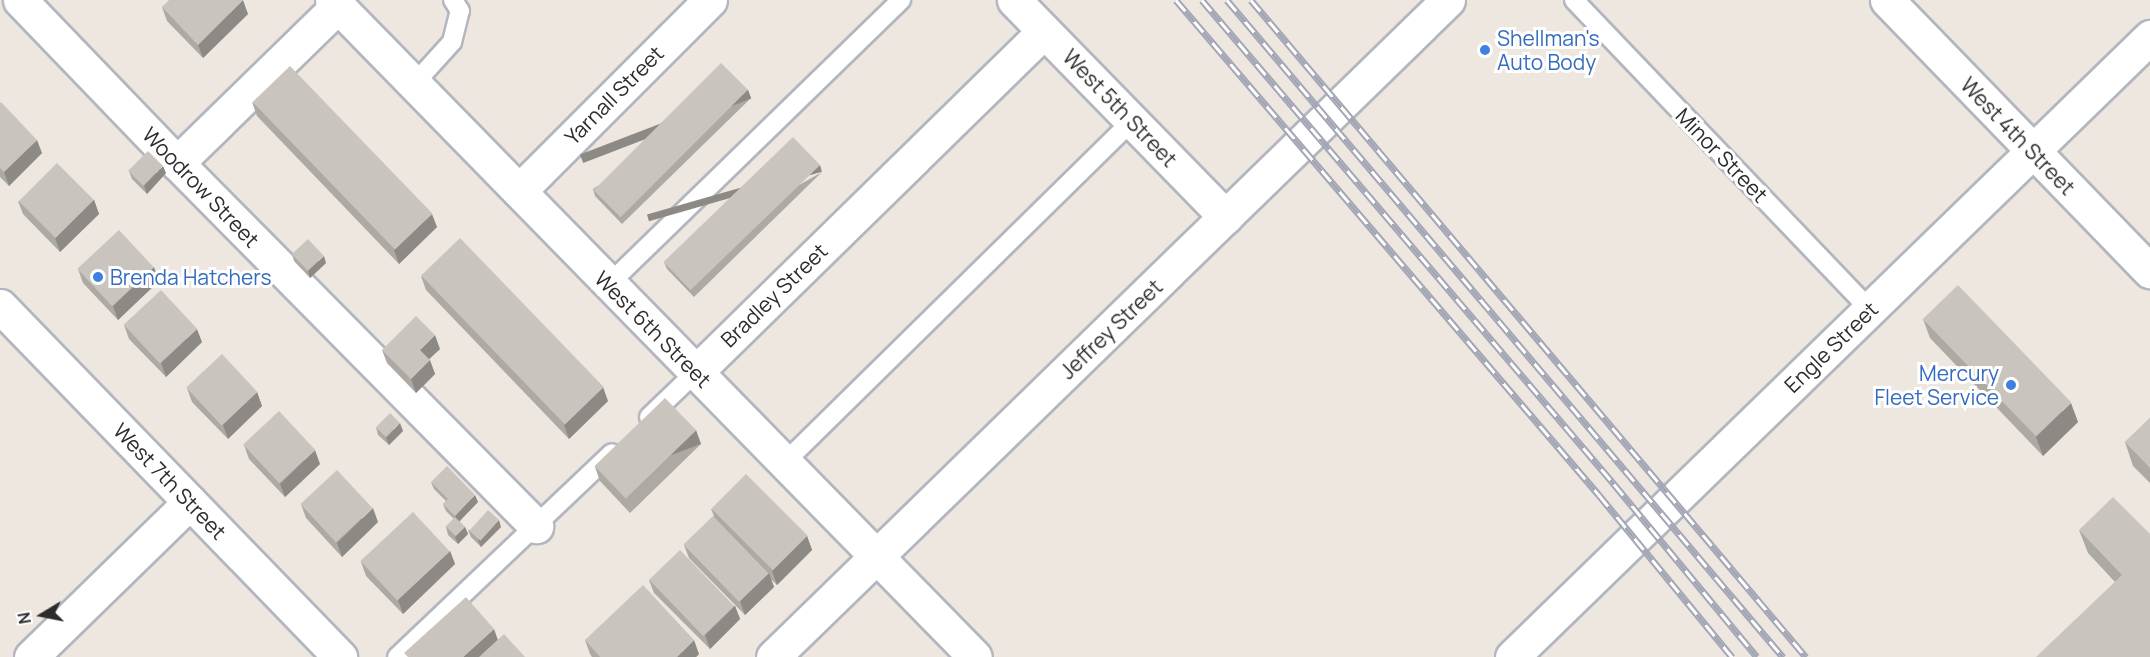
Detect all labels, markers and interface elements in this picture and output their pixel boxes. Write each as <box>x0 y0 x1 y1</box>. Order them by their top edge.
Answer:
place label: Shellman's Auto Body <box>1497 25 1599 75</box>
street label: Yarnall Street <box>559 40 669 150</box>
marker: Shellman's Auto Body <box>1478 43 1492 57</box>
street label: West 5th Street <box>1058 44 1182 172</box>
street label: West 4th Street <box>1956 72 2080 200</box>
street label: Minor Street <box>1671 103 1773 207</box>
street label: Woodrow Street <box>137 122 265 252</box>
street label: Bradley Street <box>716 238 832 352</box>
place label: Brenda Hatchers <box>110 264 271 290</box>
street label: West 6th Street <box>590 266 716 392</box>
marker: Brenda Hatchers <box>91 270 105 284</box>
street label: Jeffrey Street <box>1055 274 1167 384</box>
street label: Engle Street <box>1779 296 1883 398</box>
place label: Mercury Fleet Service <box>1874 360 1999 410</box>
marker: Mercury Fleet Service <box>2004 378 2018 392</box>
street label: West 7th Street <box>108 418 232 544</box>
north arrow <box>12 585 72 645</box>
text: N <box>12 611 36 626</box>

